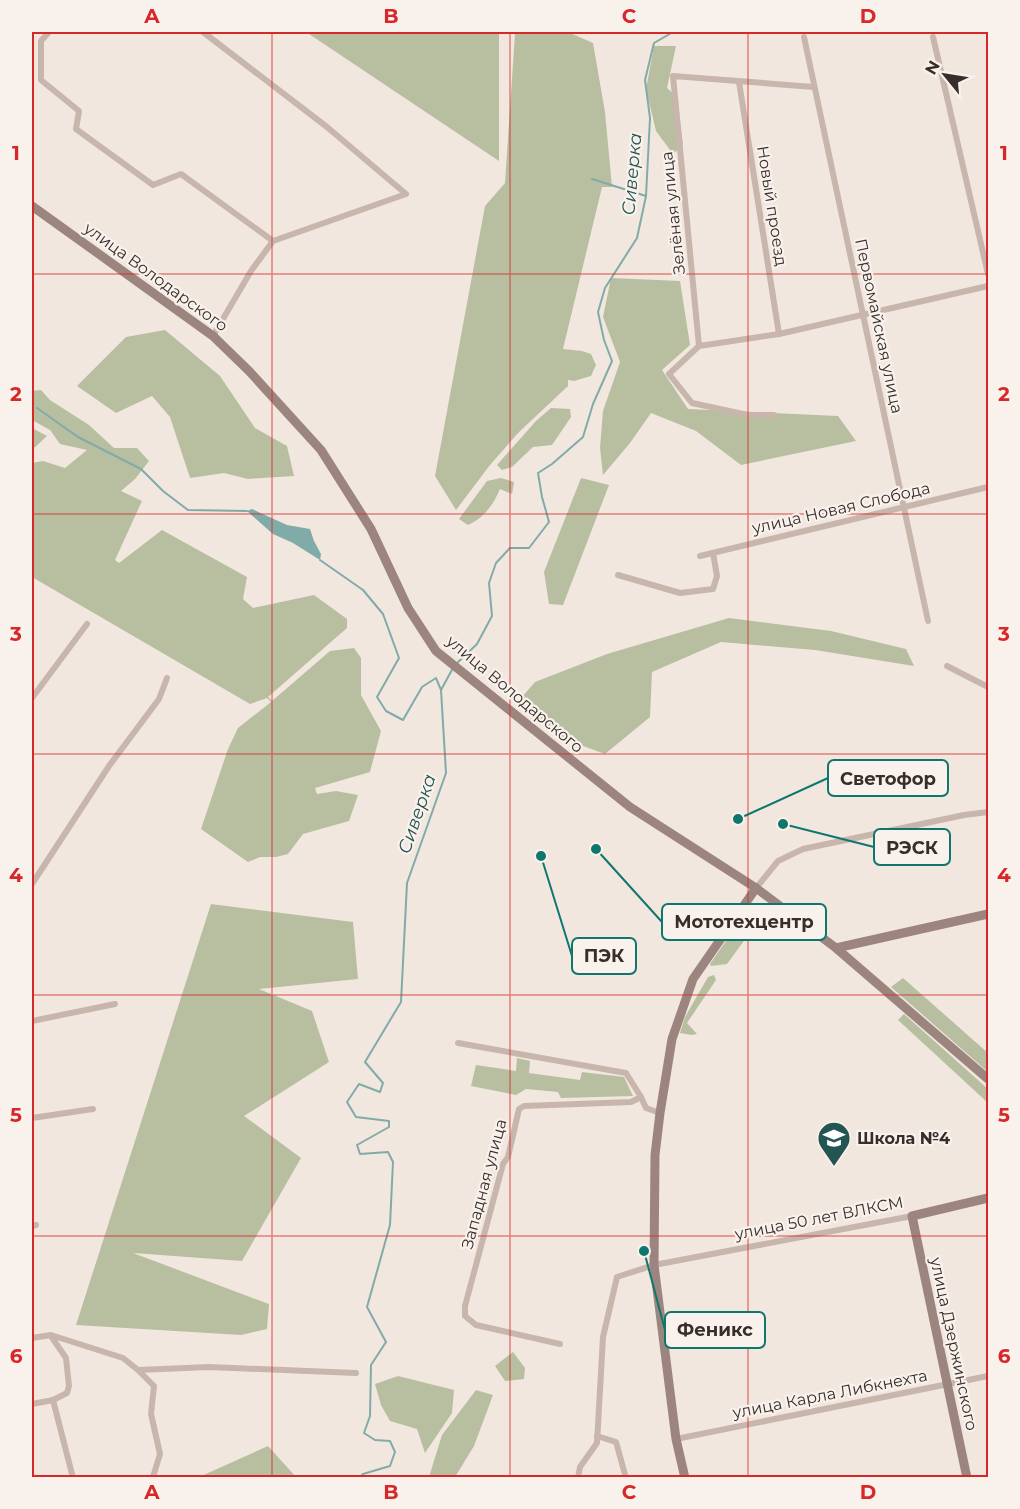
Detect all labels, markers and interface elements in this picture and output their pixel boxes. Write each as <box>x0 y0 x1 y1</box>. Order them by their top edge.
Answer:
text: A <box>143 4 160 28</box>
text: B <box>383 4 399 28</box>
text: C <box>622 4 637 28</box>
text: D <box>860 4 876 28</box>
north arrow <box>915 45 975 105</box>
text: N <box>921 57 944 78</box>
water label: Сиверка <box>617 132 647 216</box>
text: 1 <box>12 141 20 165</box>
text: 1 <box>1000 141 1008 165</box>
street label: Новый проезд <box>753 144 791 268</box>
street label: Зелёная улица <box>657 151 689 275</box>
street label: улица Володарского <box>80 218 231 335</box>
street label: Первомайская улица <box>851 237 907 415</box>
text: 2 <box>10 382 22 406</box>
text: 2 <box>998 382 1010 406</box>
street label: улица Новая Слобода <box>749 478 932 538</box>
text: 3 <box>9 622 22 646</box>
text: 3 <box>997 622 1010 646</box>
street label: улица Володарского <box>442 631 587 757</box>
callout: Светофор <box>828 760 948 796</box>
text: Светофор <box>840 768 936 790</box>
water label: Сиверка <box>393 771 441 857</box>
callout: РЭСК <box>874 829 950 865</box>
text: РЭСК <box>886 837 939 859</box>
text: 4 <box>9 863 23 887</box>
text: 4 <box>997 863 1011 887</box>
callout: Мототехцентр <box>662 904 826 940</box>
text: Мототехцентр <box>674 911 814 933</box>
callout: ПЭК <box>572 938 636 974</box>
text: ПЭК <box>584 945 625 967</box>
text: 5 <box>10 1103 22 1127</box>
text: 5 <box>998 1103 1010 1127</box>
street label: Западная улица <box>458 1117 510 1251</box>
school or university icon: Школа №4 <box>816 1120 852 1167</box>
place label: Школа №4 <box>857 1129 950 1148</box>
street label: улица 50 лет ВЛКСМ <box>732 1192 905 1244</box>
street label: улица Дзержинского <box>926 1255 982 1432</box>
callout: Феникс <box>665 1312 765 1348</box>
text: Феникс <box>677 1319 753 1341</box>
text: 6 <box>10 1344 23 1368</box>
text: 6 <box>998 1344 1011 1368</box>
street label: улица Карла Либкнехта <box>730 1366 929 1422</box>
text: A <box>143 1480 160 1504</box>
text: B <box>383 1480 399 1504</box>
text: C <box>622 1480 637 1504</box>
text: D <box>860 1480 876 1504</box>

